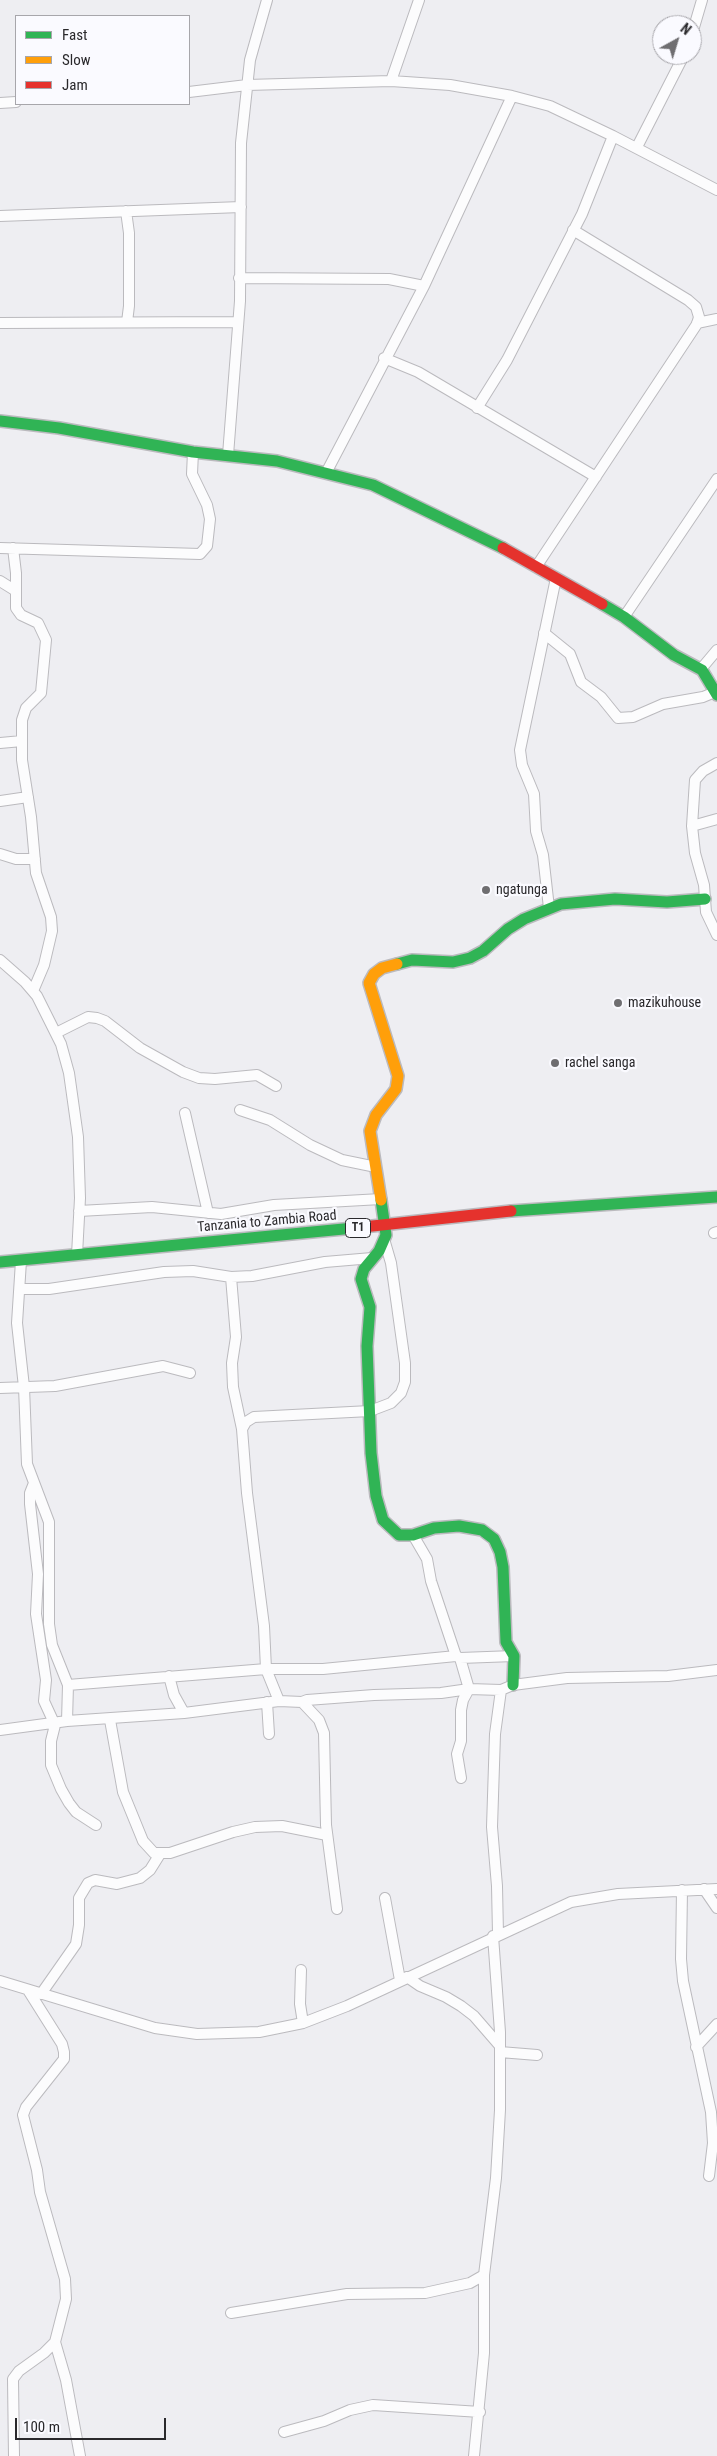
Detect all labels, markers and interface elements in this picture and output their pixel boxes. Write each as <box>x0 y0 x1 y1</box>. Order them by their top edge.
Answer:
legend <box>15 15 190 105</box>
north arrow <box>652 15 702 65</box>
text: N <box>677 20 694 38</box>
text: Fast <box>62 26 87 44</box>
text: Slow <box>62 51 91 69</box>
text: Jam <box>62 76 88 94</box>
place label: ngatunga <box>496 882 548 898</box>
marker: ngatunga <box>480 884 492 896</box>
place label: mazikuhouse <box>628 995 701 1011</box>
marker: mazikuhouse <box>612 997 624 1009</box>
place label: rachel sanga <box>565 1055 635 1071</box>
marker: rachel sanga <box>549 1057 561 1069</box>
street label: Tanzania to Zambia Road <box>197 1208 337 1236</box>
road number: T1 <box>346 1218 370 1238</box>
scale bar <box>18 2408 169 2440</box>
text: 100 m <box>23 2418 60 2436</box>

